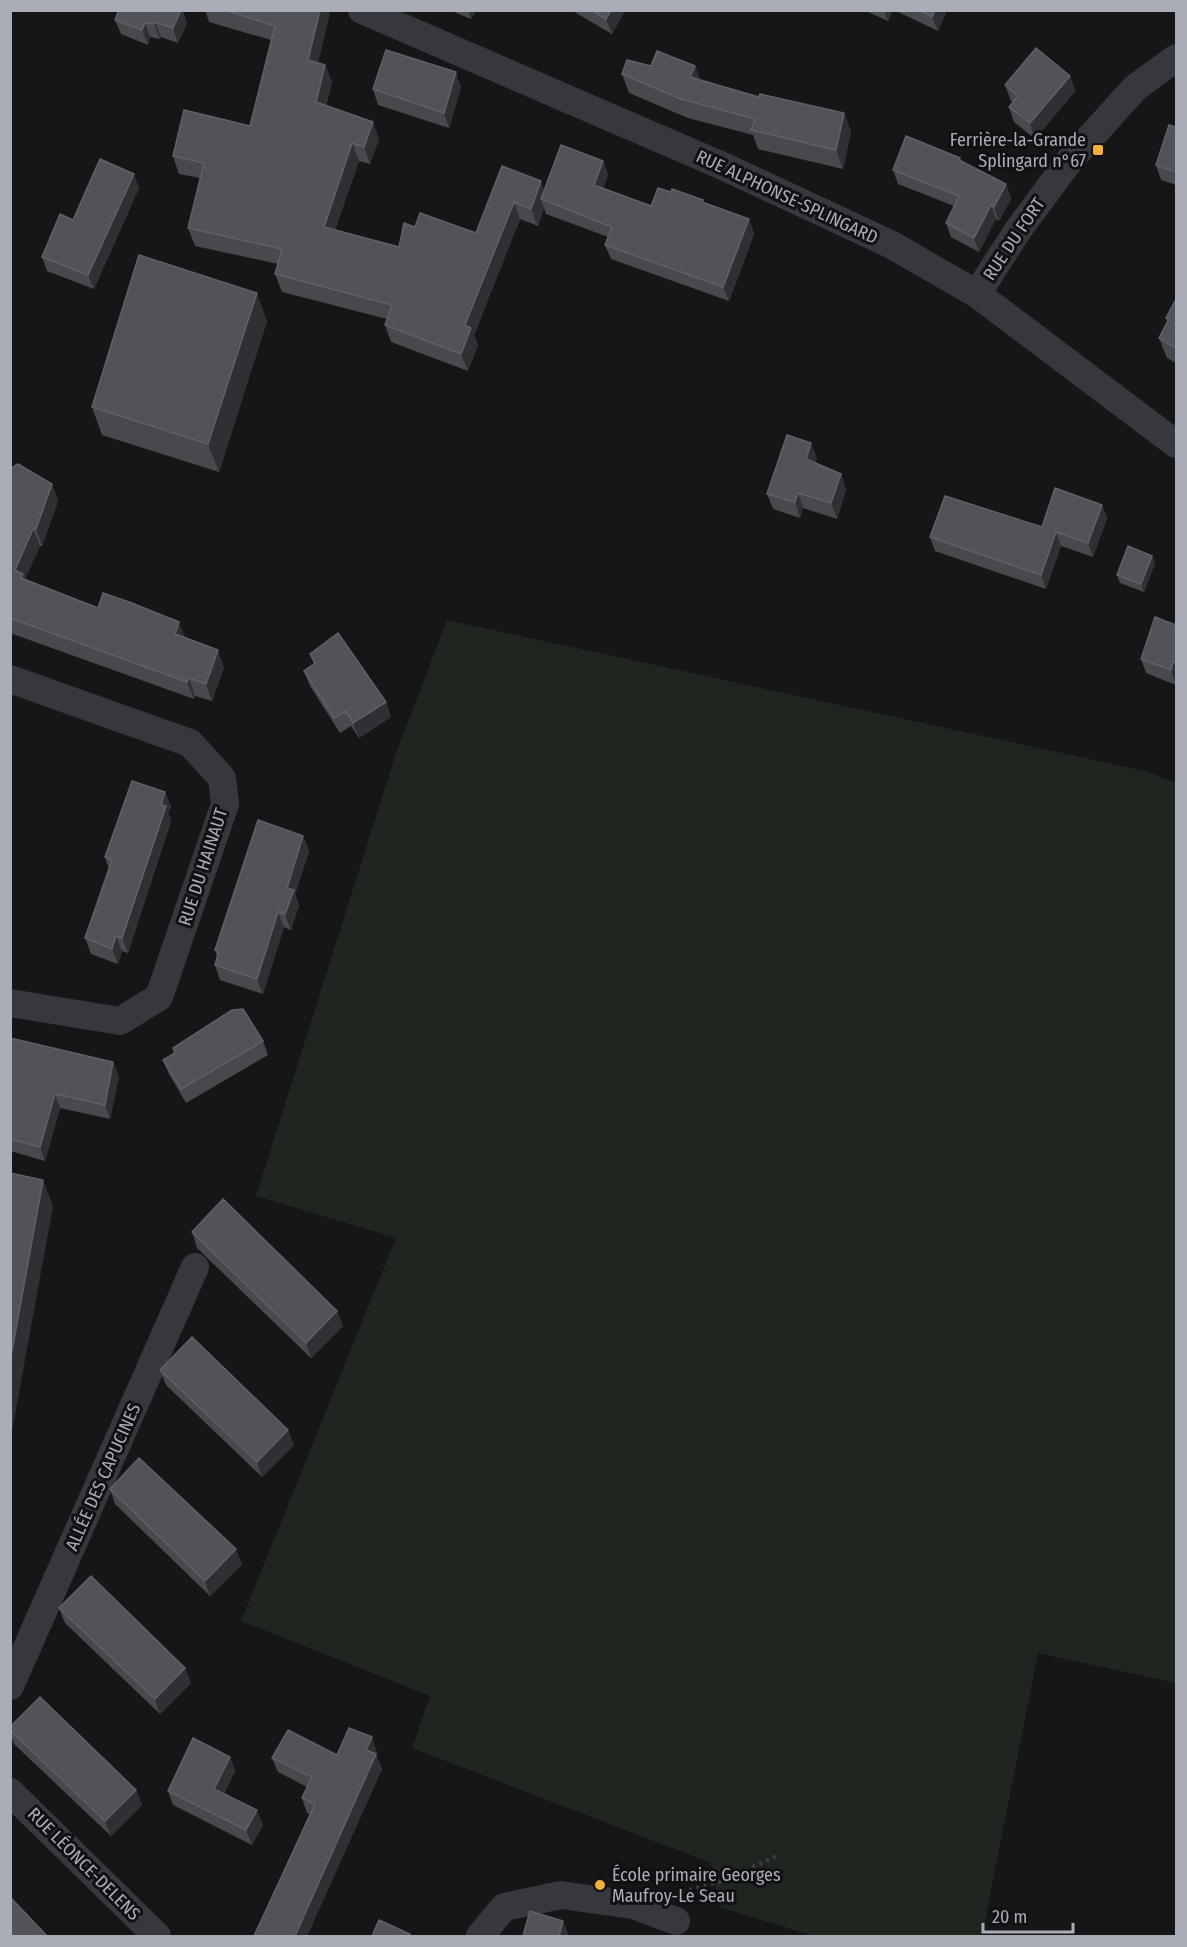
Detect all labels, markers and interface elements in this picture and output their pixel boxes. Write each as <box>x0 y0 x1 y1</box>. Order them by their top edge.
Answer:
place label: Ferrière-la-Grande Splingard n°67 <box>950 129 1086 172</box>
marker: Ferrière-la-Grande Splingard n°67 <box>1091 143 1105 157</box>
street label: RUE ALPHONSE-SPLINGARD <box>693 145 881 249</box>
street label: RUE DU FORT <box>978 193 1050 284</box>
street label: RUE DU HAINAUT <box>174 805 233 929</box>
street label: ALLÉE DES CAPUCINES <box>60 1399 145 1554</box>
street label: RUE LÉONCE-DELENS <box>23 1802 146 1925</box>
place label: École primaire Georges Maufroy-Le Seau <box>612 1863 781 1907</box>
marker: École primaire Georges Maufroy-Le Seau <box>593 1878 607 1892</box>
scale bar <box>983 1896 1073 1934</box>
text: 20 m <box>992 1906 1027 1928</box>

